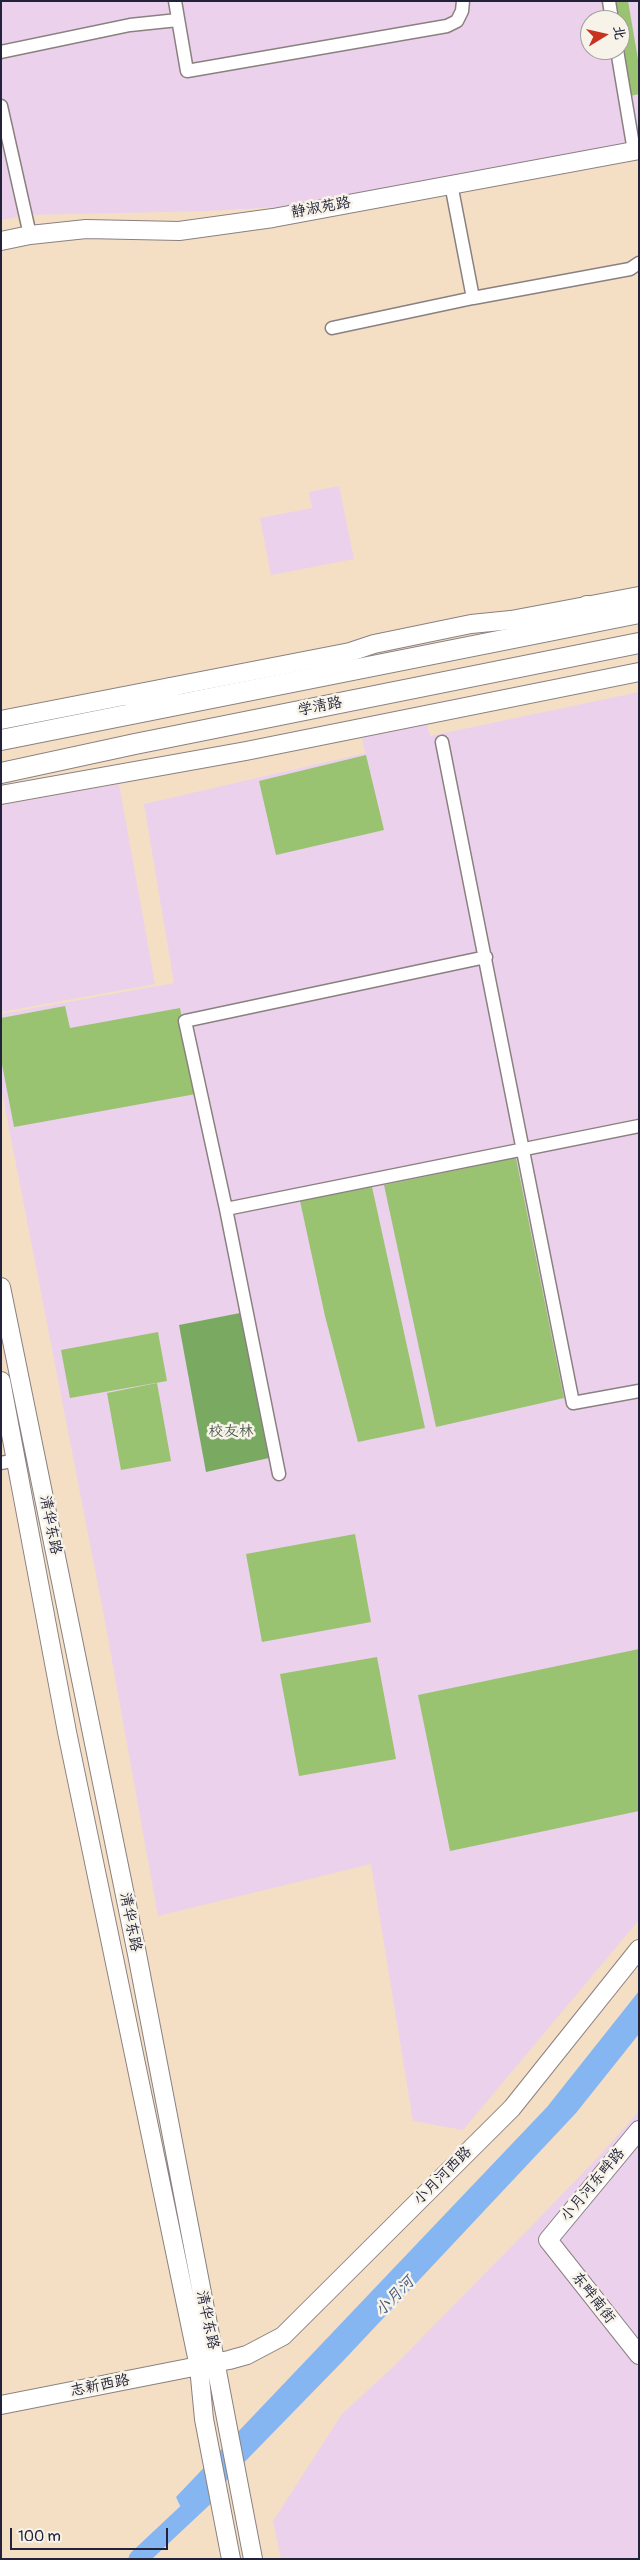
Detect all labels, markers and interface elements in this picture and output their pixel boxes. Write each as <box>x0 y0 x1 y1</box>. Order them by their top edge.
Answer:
north arrow <box>580 10 630 60</box>
text: 北 <box>610 24 629 41</box>
street label: 静淑苑路 <box>290 194 352 222</box>
street label: 学清路 <box>296 694 344 720</box>
park label: 校友林 <box>209 1423 253 1441</box>
street label: 清华东路 <box>35 1494 65 1556</box>
street label: 清华东路 <box>115 1891 145 1953</box>
street label: 小月河西路 <box>410 2143 476 2209</box>
street label: 小月河东畔路 <box>557 2145 629 2225</box>
street label: 东畔南街 <box>567 2269 619 2327</box>
water label: 小月河 <box>371 2273 419 2321</box>
street label: 清华东路 <box>192 2289 222 2351</box>
street label: 志新西路 <box>69 2371 131 2401</box>
scale bar <box>12 2518 170 2550</box>
text: 100 m <box>18 2527 61 2546</box>

